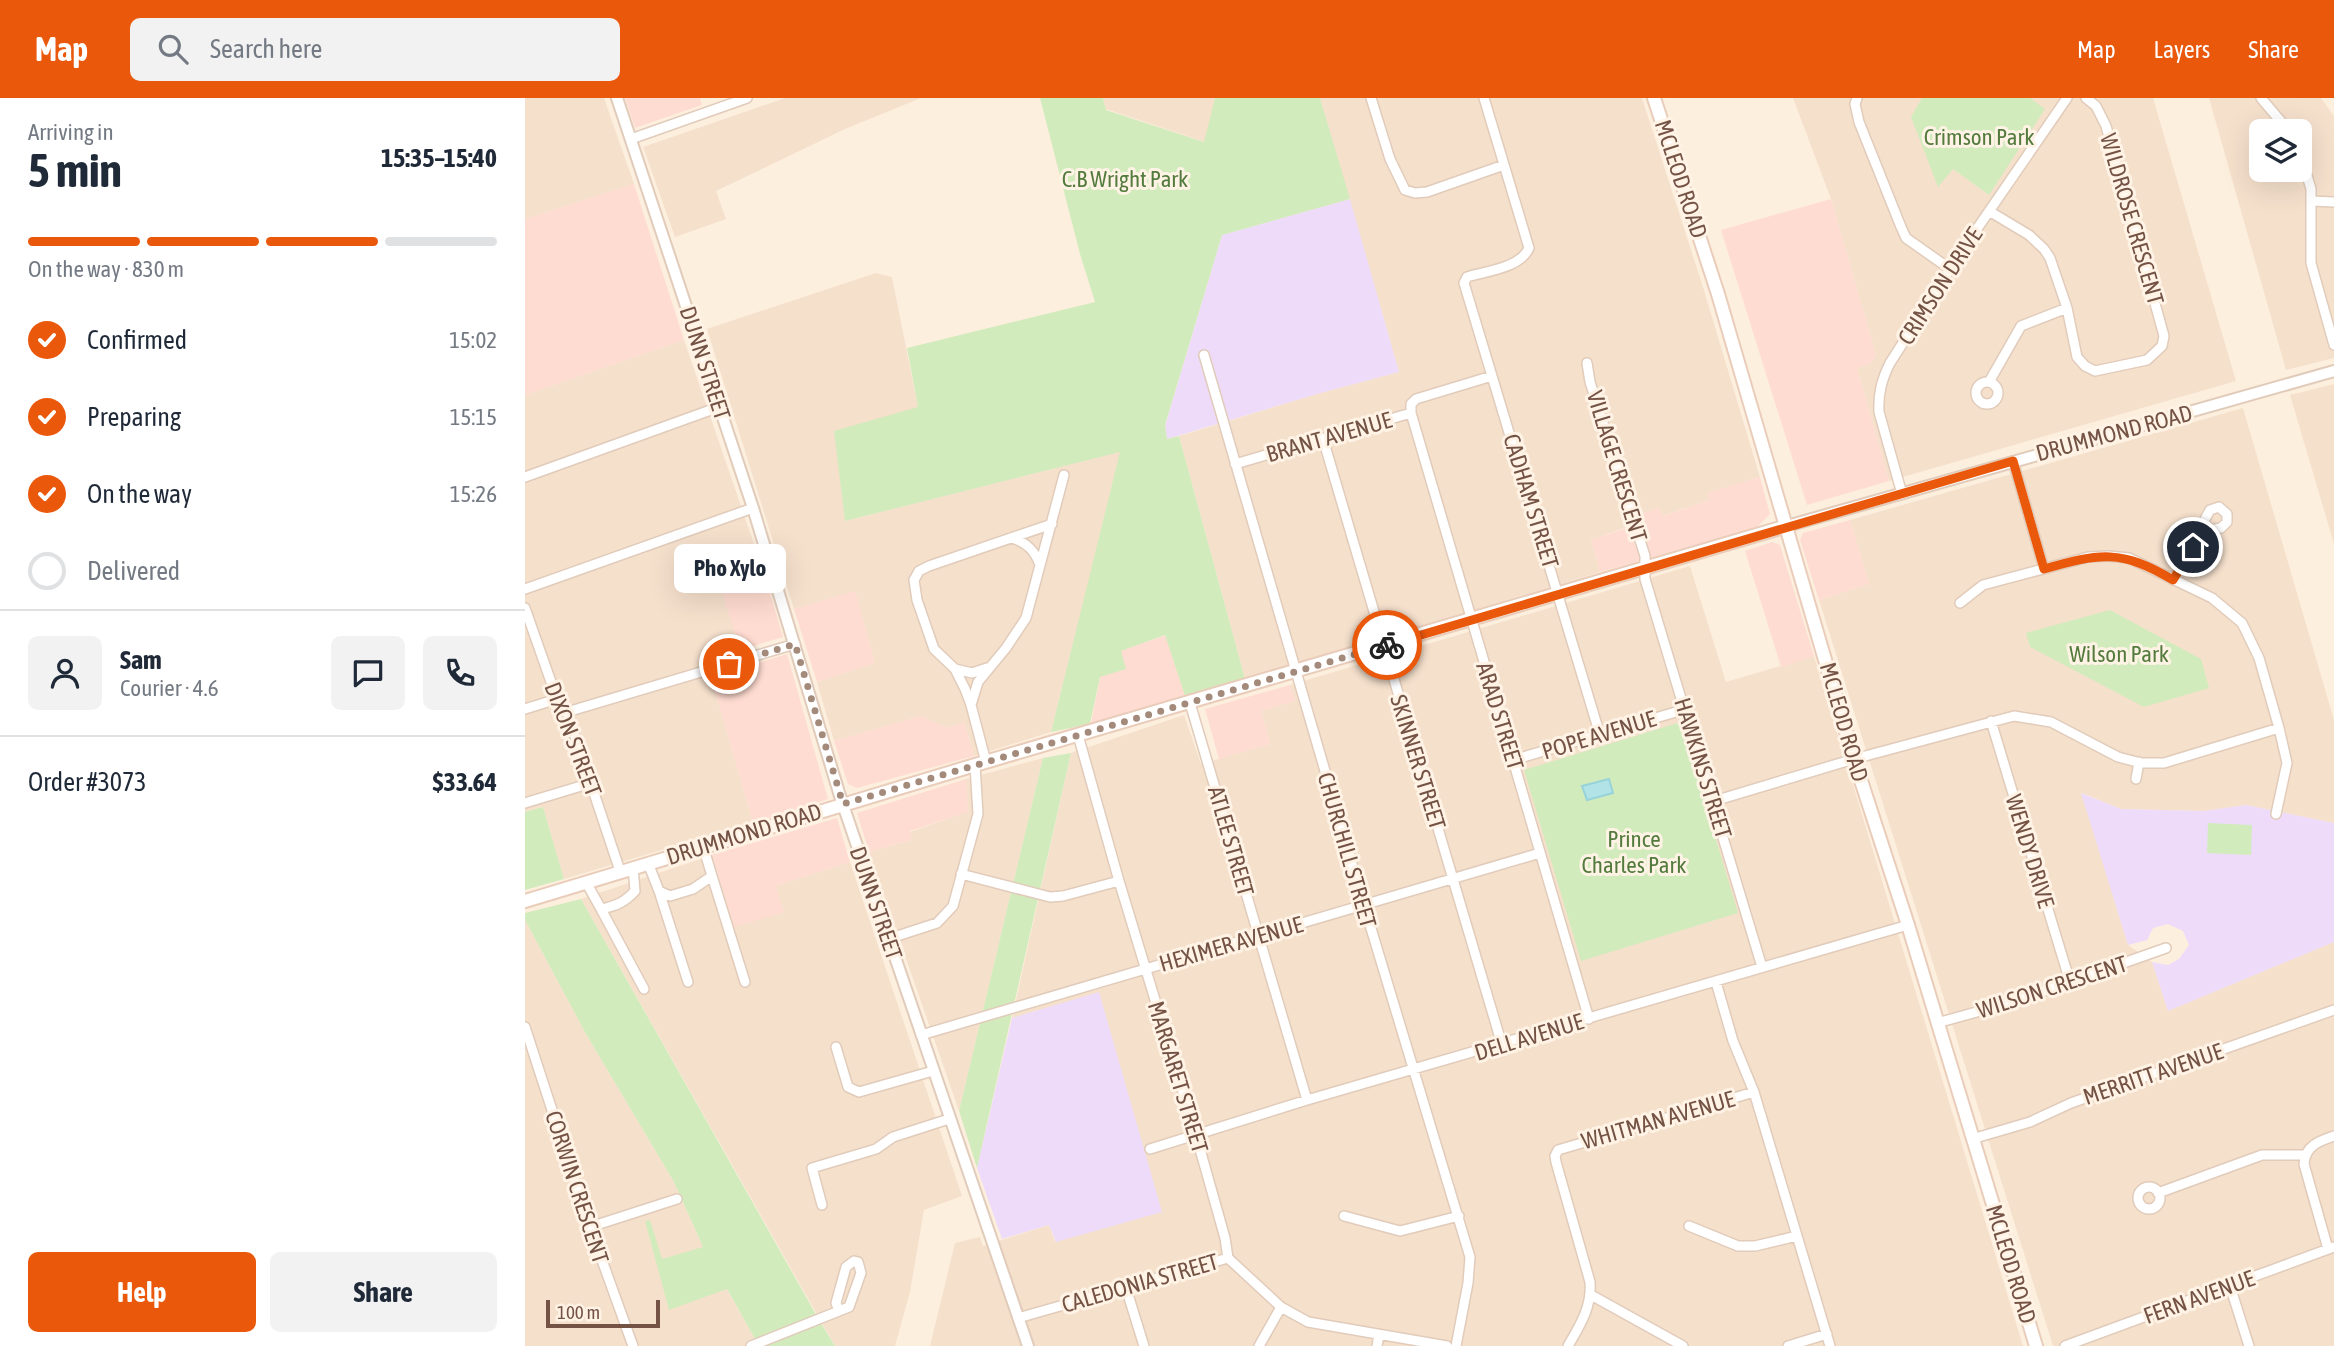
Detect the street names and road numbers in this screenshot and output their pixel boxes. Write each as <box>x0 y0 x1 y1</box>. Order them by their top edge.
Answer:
street label: MCLEOD ROAD <box>1650 117 1712 241</box>
street label: WILDROSE CRESCENT <box>2095 130 2169 308</box>
street label: CRIMSON DRIVE <box>1893 222 1988 349</box>
street label: DUNN STREET <box>674 303 736 423</box>
street label: VILLAGE CRESCENT <box>1582 387 1652 545</box>
street label: DRUMMOND ROAD <box>2033 400 2195 466</box>
street label: BRANT AVENUE <box>1263 407 1395 467</box>
street label: CADHAM STREET <box>1498 431 1564 571</box>
street label: ARAD STREET <box>1471 659 1529 773</box>
street label: MCLEOD ROAD <box>1815 659 1873 785</box>
street label: DIXON STREET <box>539 678 607 800</box>
street label: SKINNER STREET <box>1385 692 1451 832</box>
street label: HAWKINS STREET <box>1669 695 1737 841</box>
street label: POPE AVENUE <box>1539 705 1659 765</box>
street label: CHURCHILL STREET <box>1312 769 1382 931</box>
street label: ATLEE STREET <box>1203 783 1259 899</box>
street label: WENDY DRIVE <box>2000 791 2060 911</box>
street label: DRUMMOND ROAD <box>663 798 825 870</box>
street label: DUNN STREET <box>845 843 907 963</box>
street label: HEXIMER AVENUE <box>1156 911 1306 977</box>
street label: WILSON CRESCENT <box>1974 950 2130 1024</box>
street label: MARGARET STREET <box>1143 998 1213 1156</box>
street label: DELL AVENUE <box>1471 1008 1587 1066</box>
street label: MERRITT AVENUE <box>2080 1038 2227 1110</box>
street label: WHITMAN AVENUE <box>1578 1086 1738 1154</box>
street label: CORWIN CRESCENT <box>540 1107 614 1267</box>
street label: MCLEOD ROAD <box>1981 1201 2041 1327</box>
street label: CALEDONIA STREET <box>1059 1248 1221 1318</box>
street label: FERN AVENUE <box>2140 1265 2258 1329</box>

